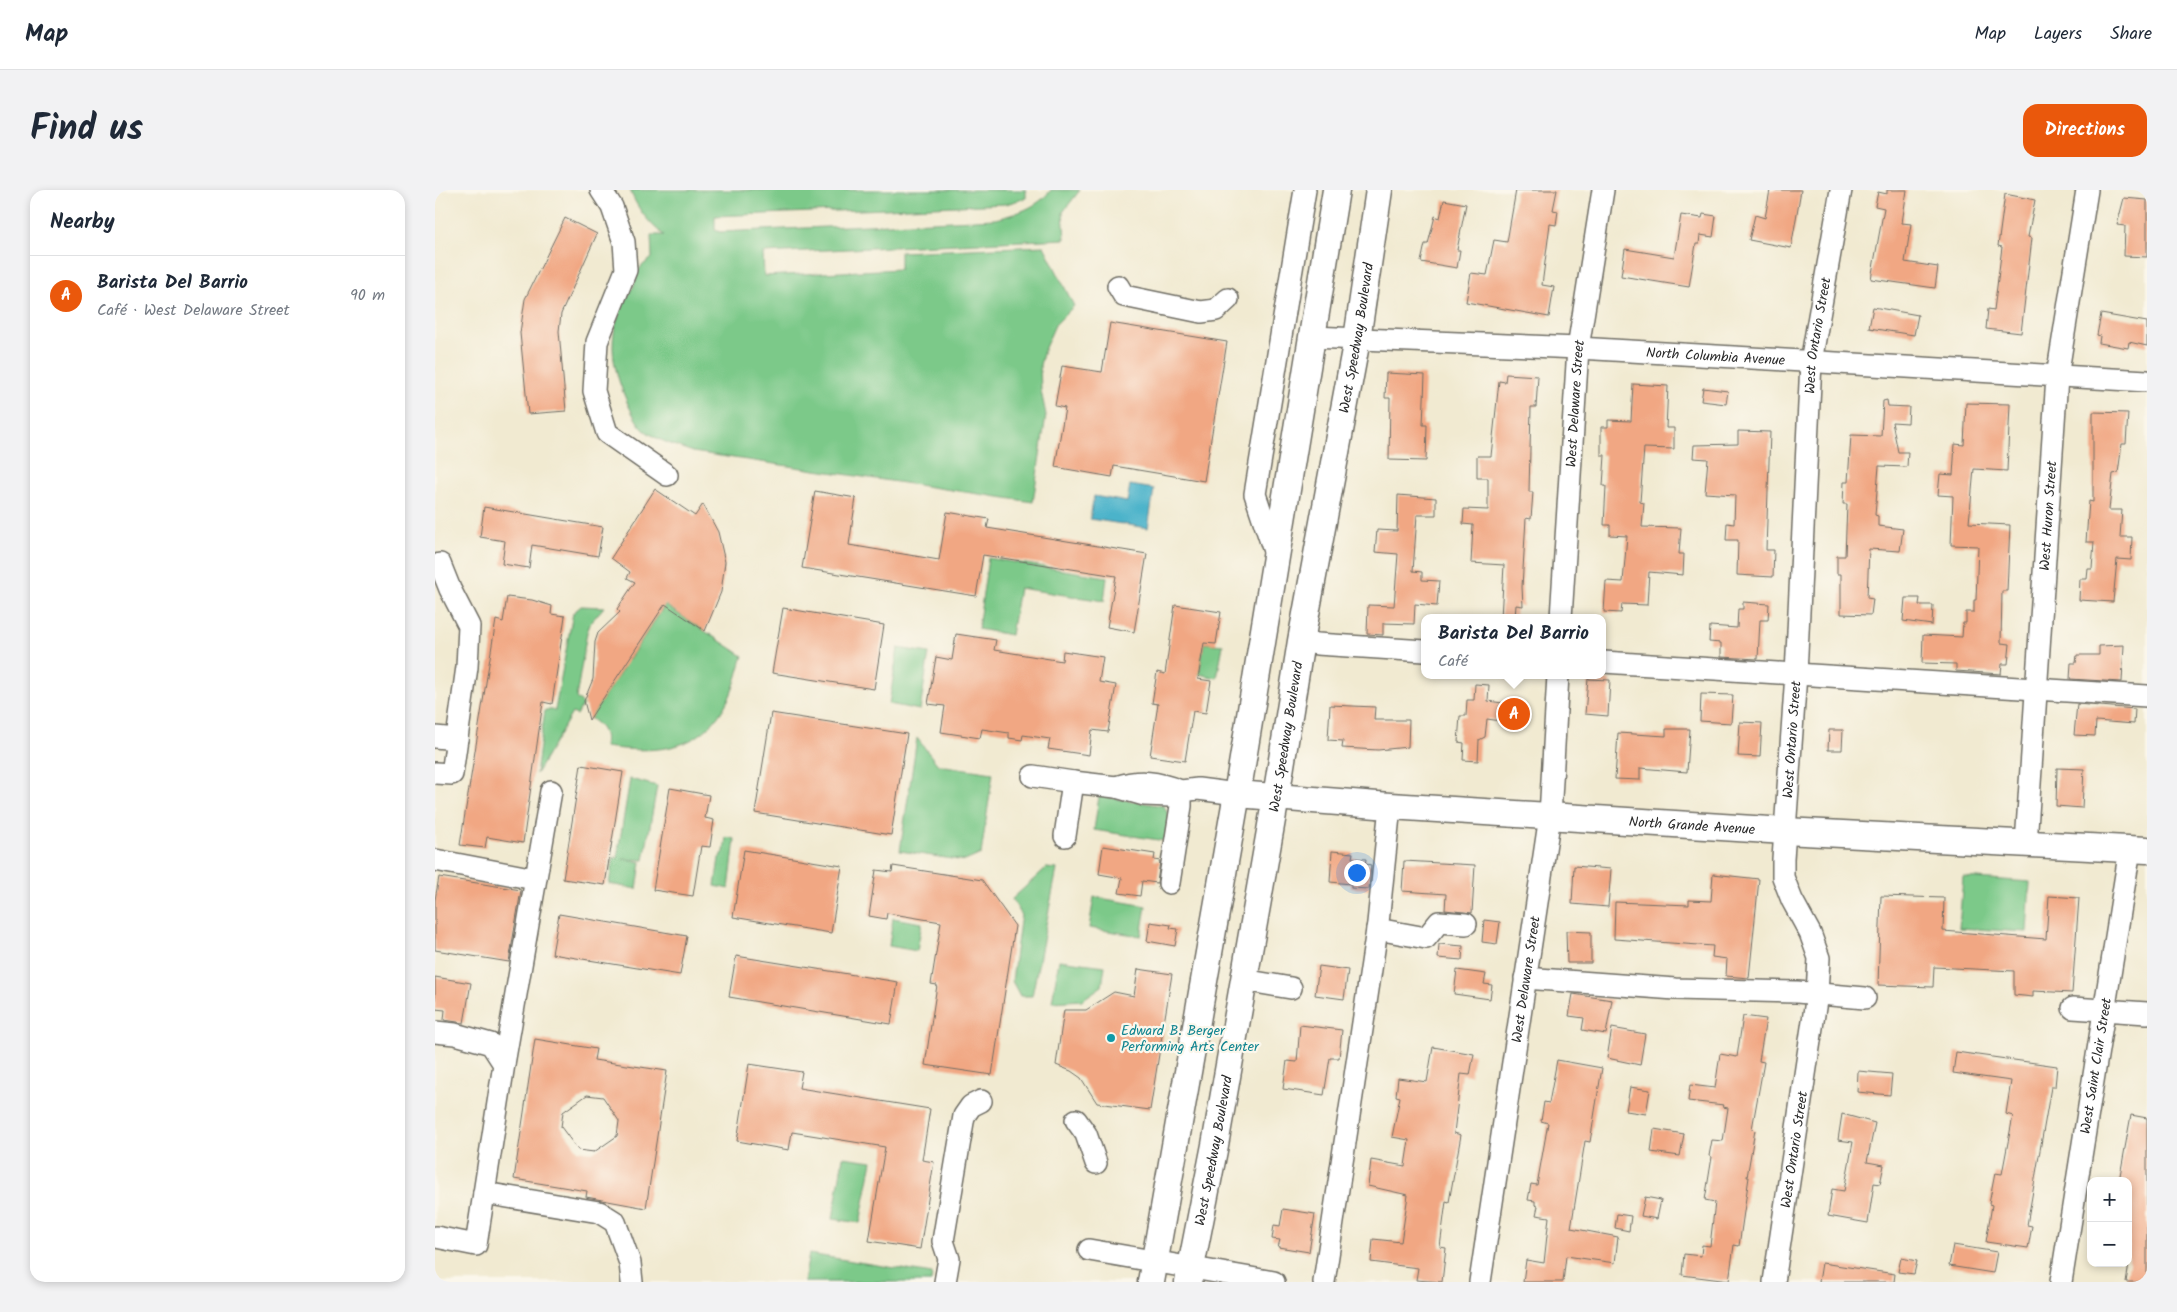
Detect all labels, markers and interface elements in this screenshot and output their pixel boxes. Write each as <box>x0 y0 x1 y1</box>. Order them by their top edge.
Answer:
text: Map <box>25 15 68 54</box>
text: Map <box>1975 20 2006 49</box>
text: Layers <box>2034 20 2082 49</box>
text: Share <box>2110 20 2152 49</box>
text: Find us <box>30 102 143 158</box>
button: Directions <box>2023 104 2147 157</box>
text: Nearby <box>50 206 115 239</box>
street label: West Speedway Boulevard <box>1333 260 1380 415</box>
text: Barista Del Barrio <box>97 268 248 298</box>
street label: West Ontario Street <box>1799 275 1838 394</box>
text: A <box>61 283 71 308</box>
text: 90 m <box>350 283 385 308</box>
text: Café · West Delaware Street <box>97 298 290 323</box>
street label: West Delaware Street <box>1561 338 1591 468</box>
street label: North Columbia Avenue <box>1645 342 1786 372</box>
street label: West Huron Street <box>2034 460 2063 571</box>
popup <box>1421 614 1606 679</box>
text: Barista Del Barrio <box>1438 619 1589 649</box>
text: Café <box>1438 649 1468 674</box>
street label: West Speedway Boulevard <box>1264 659 1310 814</box>
street label: West Ontario Street <box>1777 679 1808 799</box>
pin: A <box>1498 695 1530 733</box>
street label: North Grande Avenue <box>1628 811 1756 841</box>
your location <box>1344 860 1370 886</box>
street label: West Delaware Street <box>1506 914 1547 1044</box>
street label: West Saint Clair Street <box>2075 996 2118 1136</box>
place label: Edward B. Berger Performing Arts Center <box>1121 1020 1260 1058</box>
marker: Edward B. Berger Performing Arts Center <box>1105 1032 1117 1044</box>
street label: West Speedway Boulevard <box>1189 1073 1239 1227</box>
street label: West Ontario Street <box>1775 1089 1814 1210</box>
map controls <box>2087 1177 2132 1267</box>
button: + <box>2087 1177 2132 1222</box>
button: − <box>2087 1222 2132 1267</box>

